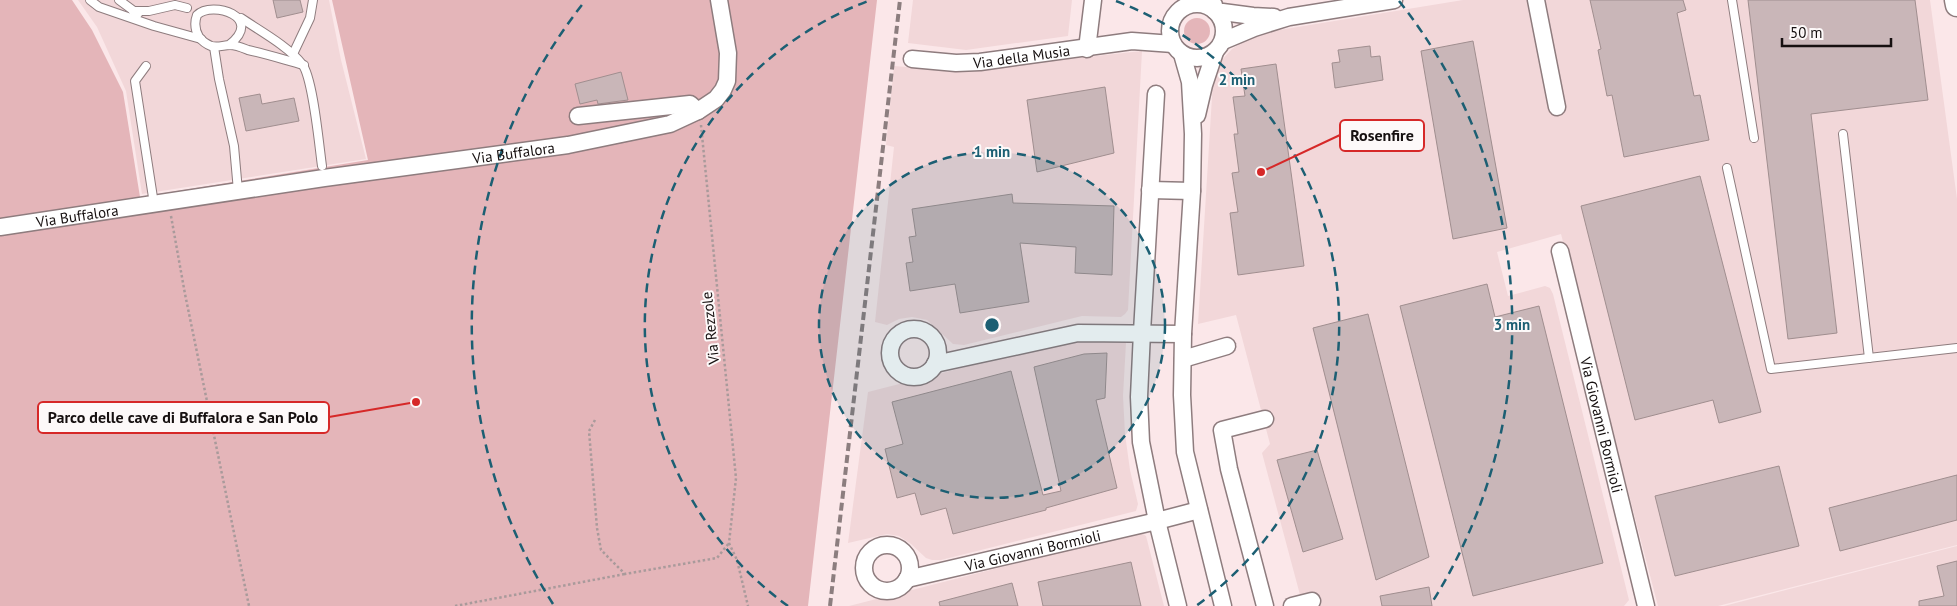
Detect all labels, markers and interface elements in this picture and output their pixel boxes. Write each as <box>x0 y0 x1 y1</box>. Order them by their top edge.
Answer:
scale bar <box>1782 15 1891 47</box>
text: 50 m <box>1790 23 1823 42</box>
street label: Via della Musia <box>972 40 1071 72</box>
text: 2 min <box>1219 70 1255 89</box>
callout: Rosenfire <box>1340 120 1424 151</box>
text: Rosenfire <box>1350 125 1414 145</box>
street label: Via Buffalora <box>470 137 556 167</box>
text: 1 min <box>974 142 1010 161</box>
street label: Via Buffalora <box>34 200 120 231</box>
street label: Via Rezzole <box>697 291 723 366</box>
text: 3 min <box>1494 315 1530 334</box>
centre of rings <box>983 316 1001 334</box>
street label: Via Giovanni Bormioli <box>1576 354 1628 495</box>
callout: Parco delle cave di Buffalora e San Polo <box>38 402 329 433</box>
text: Parco delle cave di Buffalora e San Polo <box>48 407 319 427</box>
street label: Via Giovanni Bormioli <box>962 525 1102 575</box>

